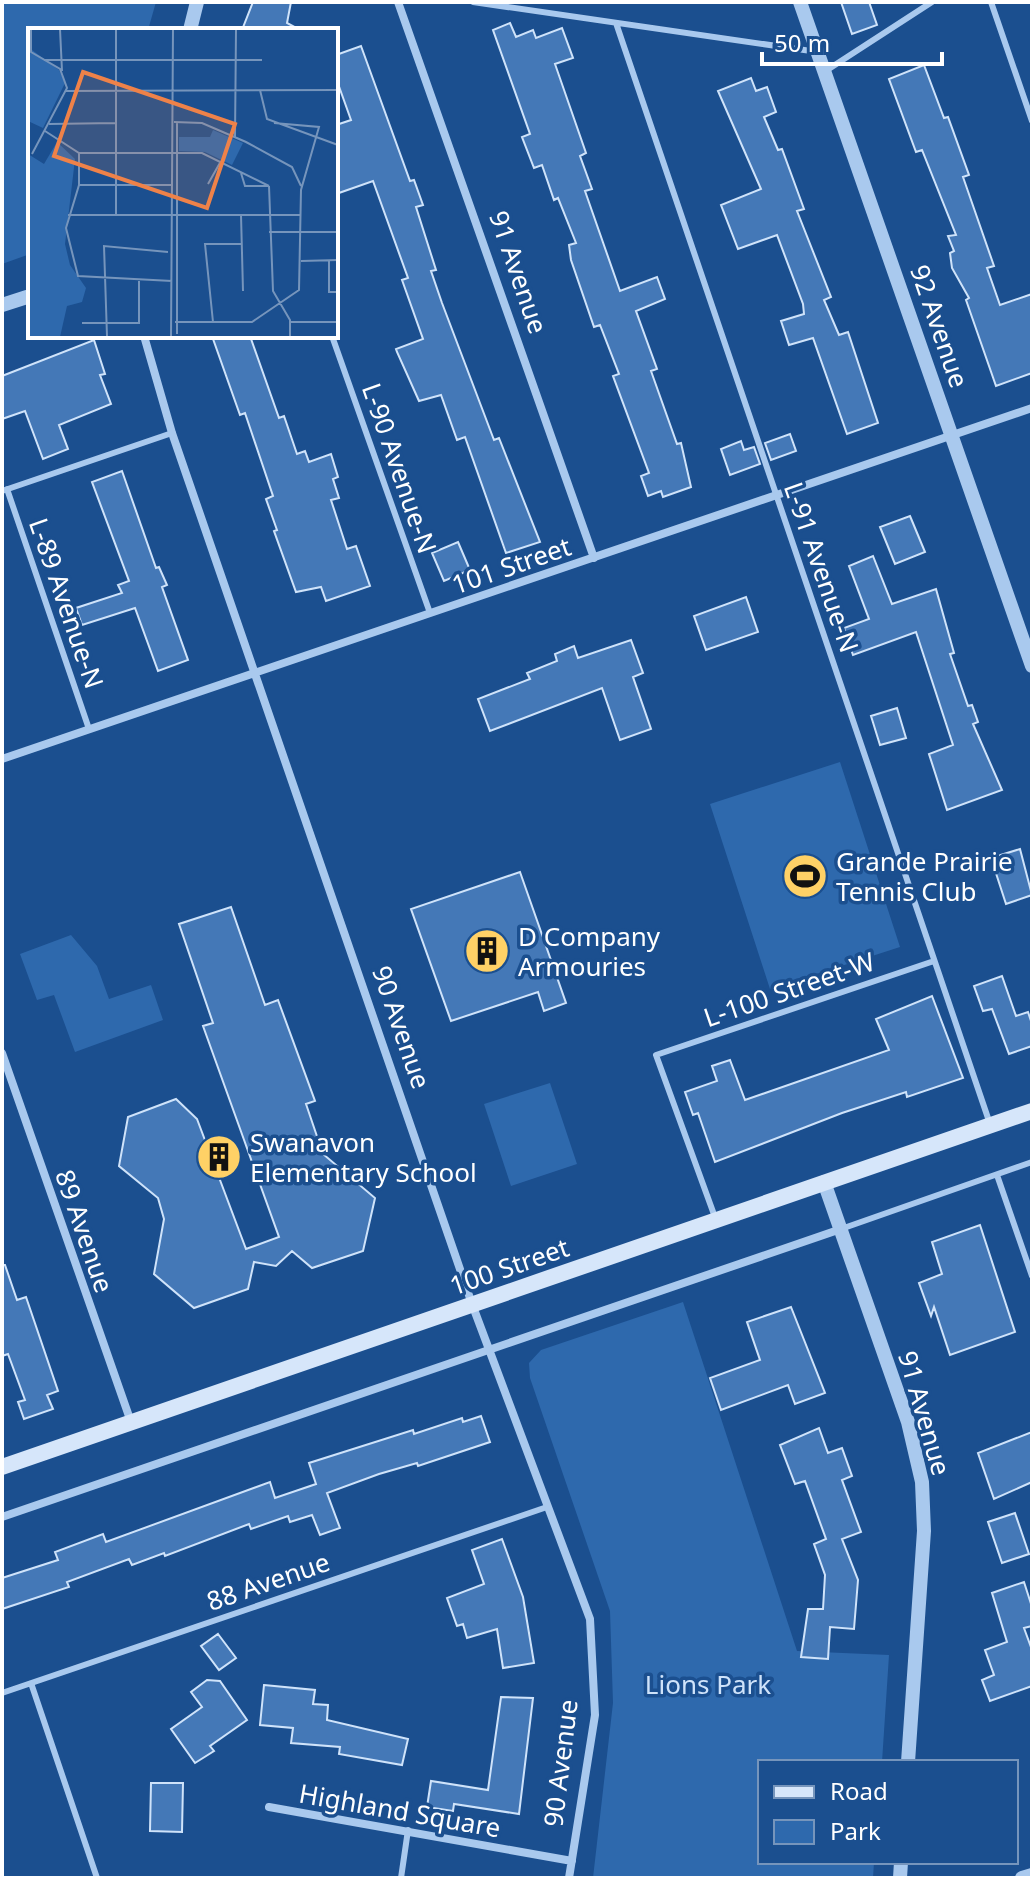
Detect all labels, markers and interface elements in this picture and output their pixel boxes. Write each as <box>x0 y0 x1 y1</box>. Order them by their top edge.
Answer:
scale bar <box>762 16 942 66</box>
text: 50 m <box>774 26 830 59</box>
inset map <box>28 28 338 338</box>
street label: 91 Avenue <box>481 206 557 338</box>
street label: 92 Avenue <box>902 260 978 392</box>
street label: L-90 Avenue-N <box>354 378 446 558</box>
street label: L-91 Avenue-N <box>776 477 868 657</box>
street label: L-89 Avenue-N <box>21 513 113 693</box>
street label: 101 Street <box>447 528 575 602</box>
place label: Grande Prairie Tennis Club <box>836 843 1013 909</box>
sports icon: Grande Prairie Tennis Club <box>781 852 829 900</box>
place label: D Company Armouries <box>518 918 661 984</box>
building icon: D Company Armouries <box>463 927 511 975</box>
street label: L-100 Street-W <box>699 943 879 1035</box>
street label: 90 Avenue <box>364 961 440 1093</box>
place label: Swanavon Elementary School <box>250 1124 477 1190</box>
building icon: Swanavon Elementary School <box>195 1133 243 1181</box>
street label: 89 Avenue <box>47 1165 123 1297</box>
street label: 100 Street <box>445 1229 573 1303</box>
street label: 91 Avenue <box>890 1347 960 1479</box>
street label: 88 Avenue <box>202 1543 334 1619</box>
park label: Lions Park <box>645 1666 771 1702</box>
street label: 90 Avenue <box>534 1697 586 1829</box>
legend <box>758 1760 1018 1864</box>
text: Road <box>830 1774 888 1807</box>
street label: Highland Square <box>296 1775 504 1845</box>
text: Park <box>830 1814 881 1847</box>

